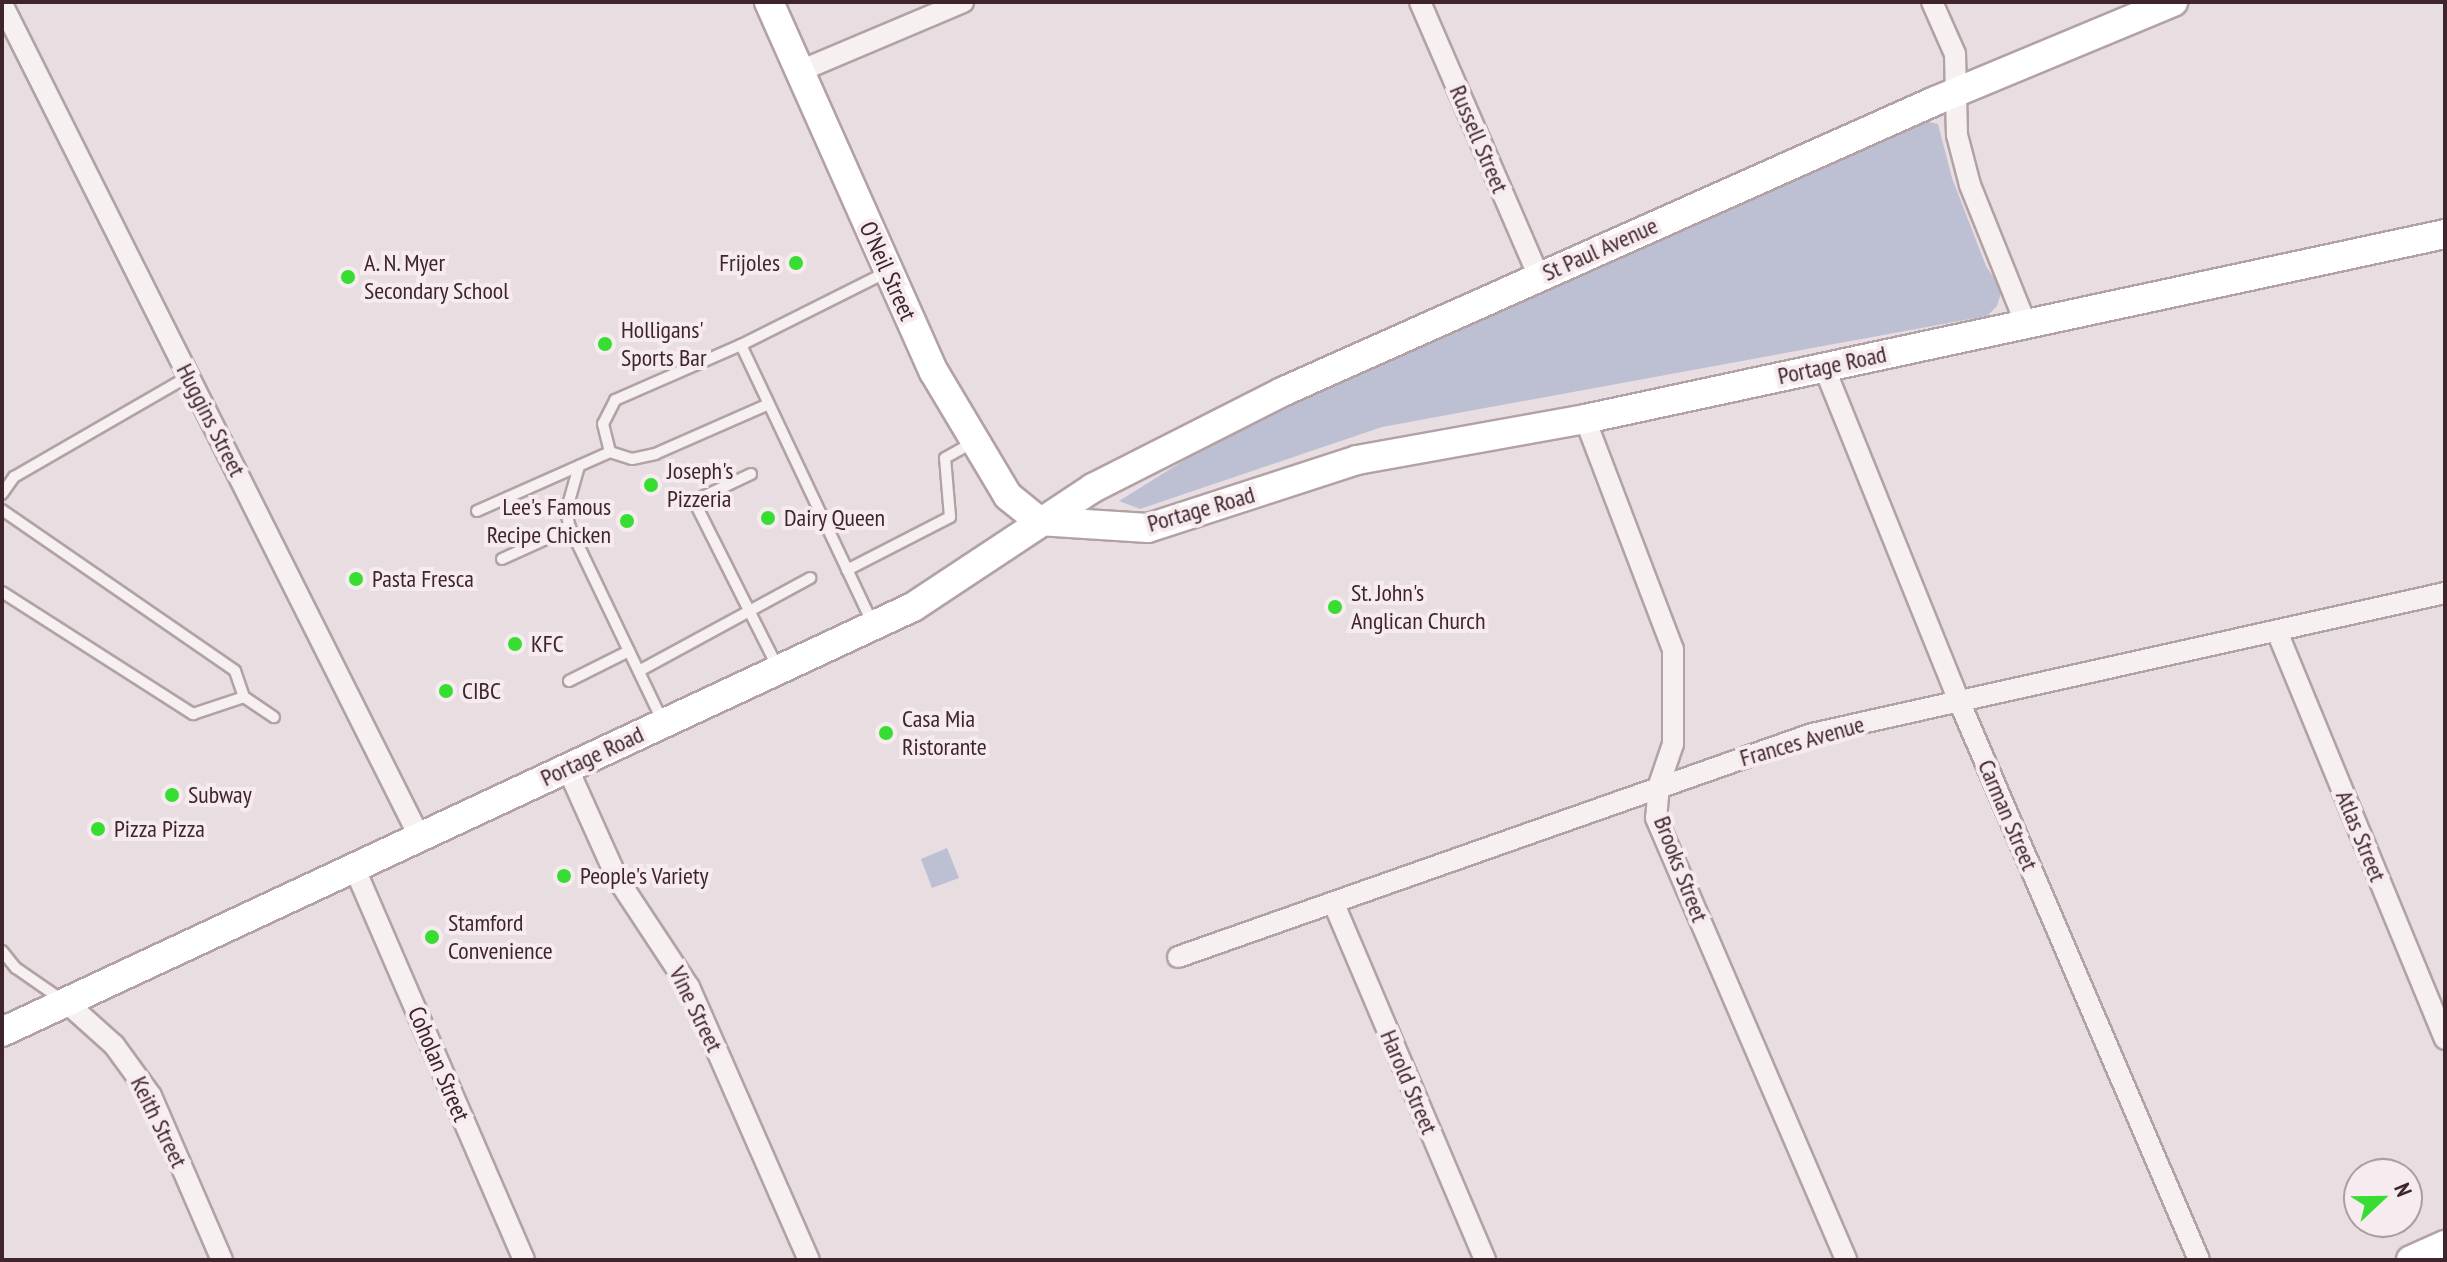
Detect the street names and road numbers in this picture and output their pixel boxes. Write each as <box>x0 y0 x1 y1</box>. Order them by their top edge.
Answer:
street label: Russell Street <box>1443 81 1515 197</box>
street label: St Paul Avenue <box>1538 211 1662 287</box>
street label: O'Neil Street <box>853 217 923 325</box>
street label: Portage Road <box>1775 339 1889 391</box>
street label: Huggins Street <box>170 359 252 481</box>
street label: Portage Road <box>1144 480 1258 538</box>
street label: Frances Avenue <box>1736 709 1868 773</box>
street label: Portage Road <box>536 720 648 792</box>
street label: Carman Street <box>1972 755 2044 875</box>
street label: Atlas Street <box>2330 786 2392 886</box>
street label: Brooks Street <box>1648 812 1714 926</box>
street label: Vine Street <box>663 962 729 1056</box>
street label: Coholan Street <box>402 1002 476 1126</box>
street label: Harold Street <box>1374 1026 1444 1138</box>
street label: Keith Street <box>125 1072 193 1172</box>

